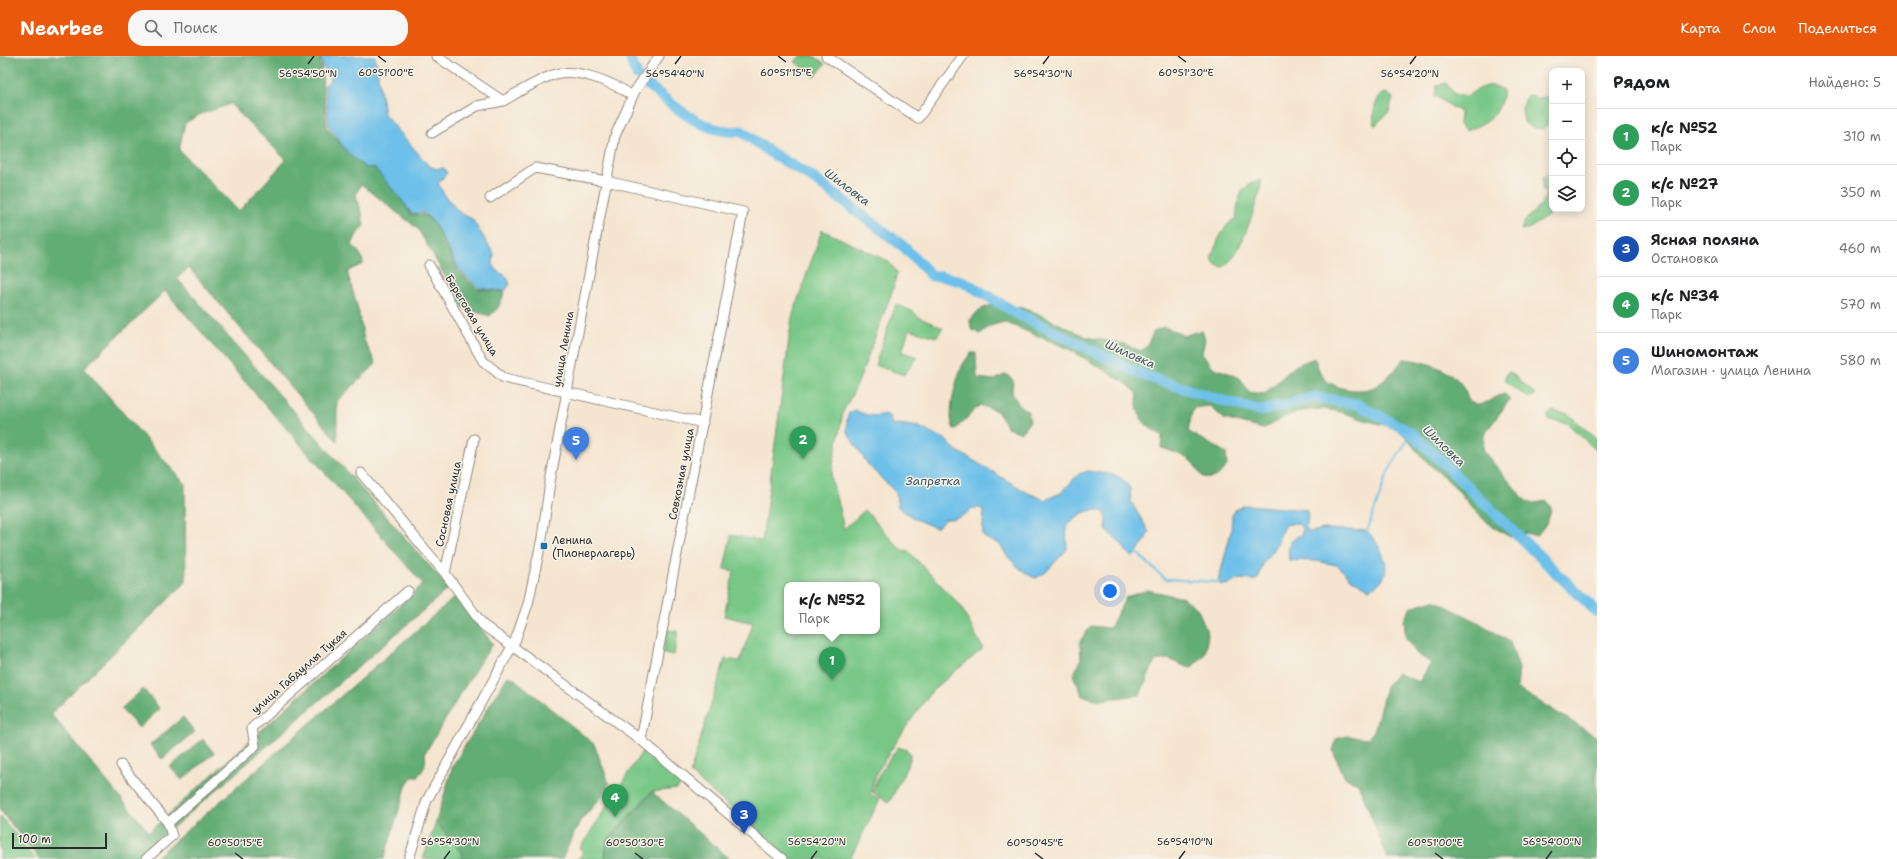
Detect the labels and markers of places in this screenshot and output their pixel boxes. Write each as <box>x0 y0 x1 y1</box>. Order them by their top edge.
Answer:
pin: 2 <box>790 426 816 459</box>
pin: 5 <box>563 427 589 460</box>
place label: Ленина (Пионерлагерь) <box>552 533 635 561</box>
marker: Ленина (Пионерлагерь) <box>539 541 549 551</box>
pin: 1 <box>819 647 845 680</box>
pin: 4 <box>602 784 628 817</box>
pin: 3 <box>731 801 757 834</box>

